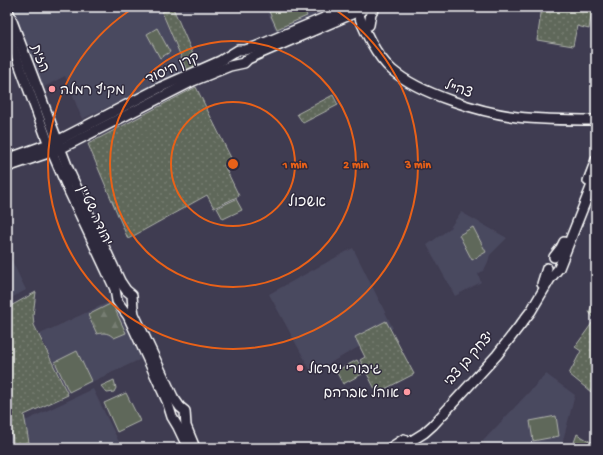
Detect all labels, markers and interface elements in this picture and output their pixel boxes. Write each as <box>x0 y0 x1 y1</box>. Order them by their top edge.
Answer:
street label: הזית <box>25 42 52 75</box>
street label: קרן היסוד <box>143 49 203 89</box>
street label: צה"ל <box>442 77 475 103</box>
place label: מקיף רמלה <box>60 82 125 100</box>
marker: מקיף רמלה <box>47 84 57 94</box>
centre of rings <box>226 157 240 171</box>
text: 1 min <box>282 159 308 173</box>
text: 2 min <box>343 159 369 173</box>
text: 3 min <box>404 159 431 173</box>
street label: יהודה שטיין <box>72 183 115 249</box>
district label: אשכול <box>288 193 326 212</box>
street label: יצחק בן צבי <box>441 329 498 391</box>
place label: גיבורי ישראל <box>308 361 381 379</box>
marker: גיבורי ישראל <box>295 363 305 373</box>
place label: אוהל אברהם <box>323 385 399 403</box>
marker: אוהל אברהם <box>402 387 412 397</box>

